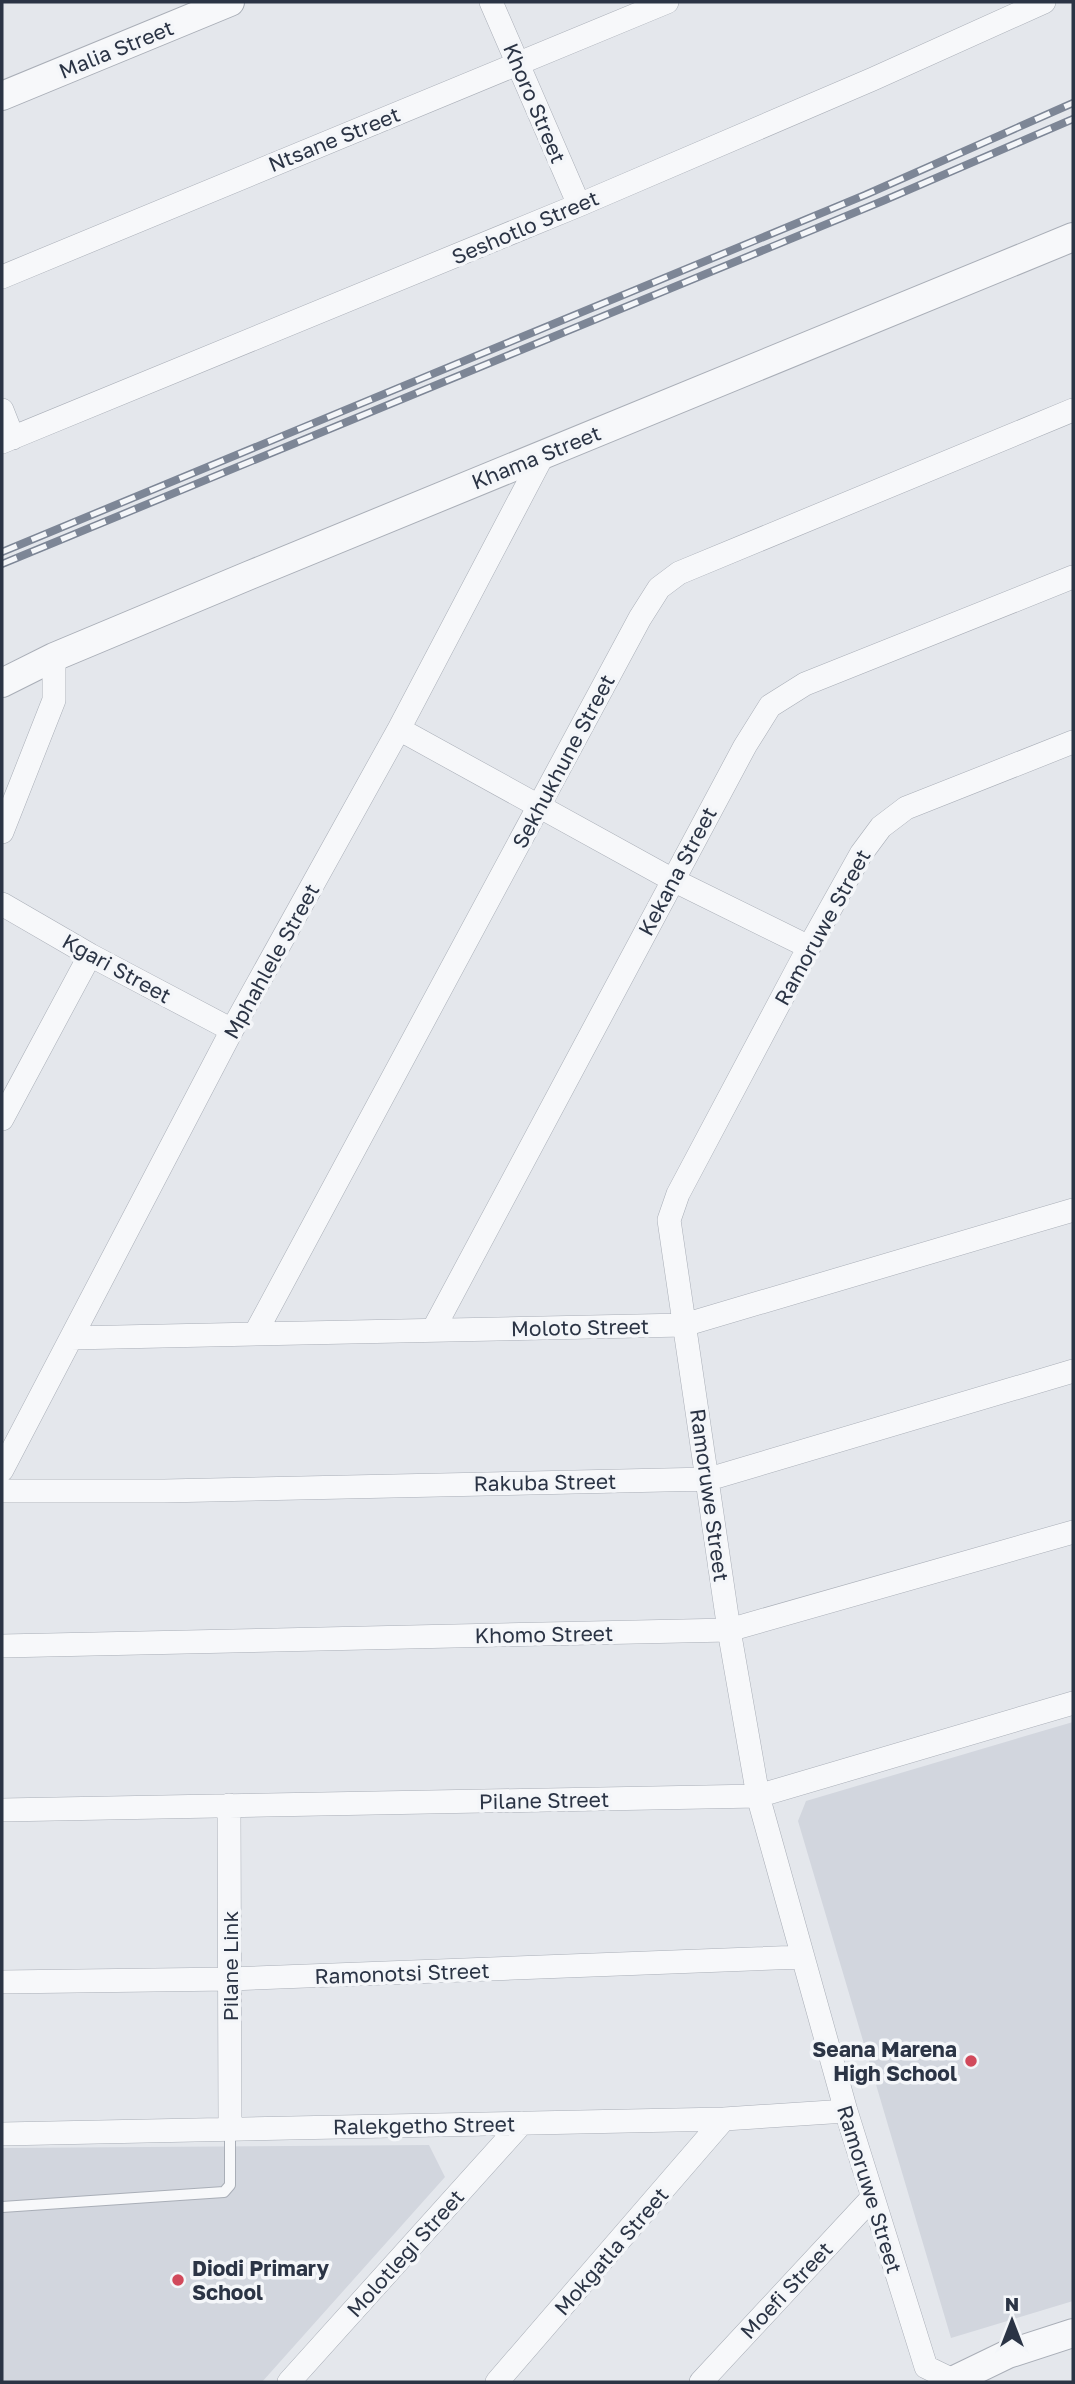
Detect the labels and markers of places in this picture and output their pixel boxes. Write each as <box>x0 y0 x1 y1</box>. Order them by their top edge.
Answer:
place label: Seana Marena High School <box>812 2036 957 2086</box>
marker: Seana Marena High School <box>963 2053 979 2069</box>
place label: Diodi Primary School <box>192 2255 330 2305</box>
marker: Diodi Primary School <box>170 2272 186 2288</box>

